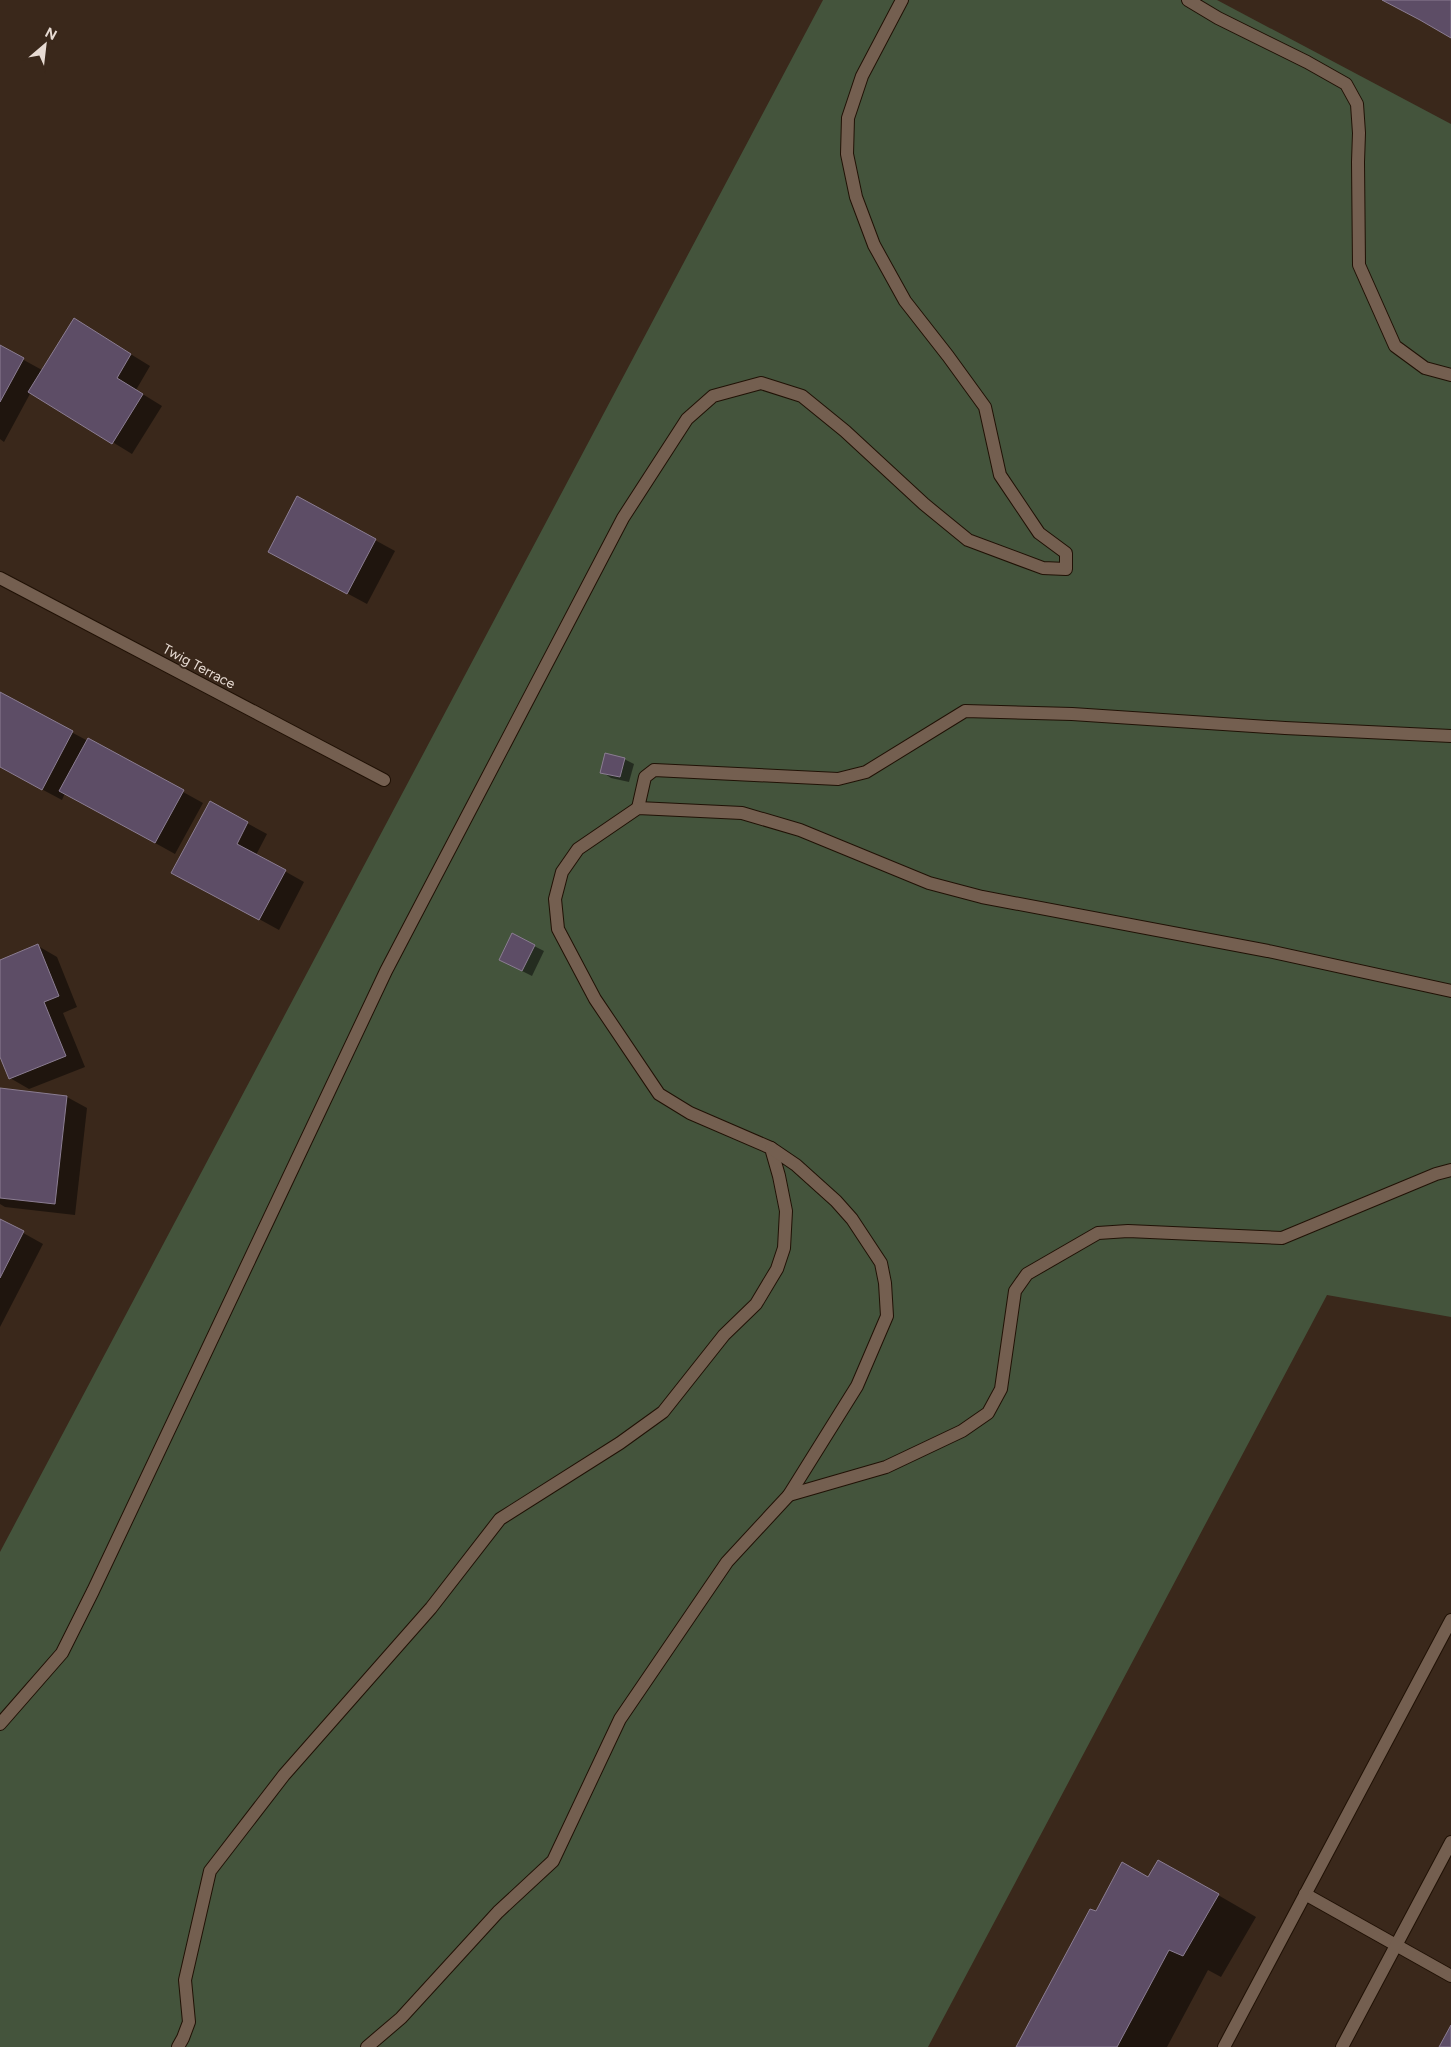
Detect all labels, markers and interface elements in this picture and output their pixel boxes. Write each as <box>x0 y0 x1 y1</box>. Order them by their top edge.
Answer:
north arrow <box>20 20 70 70</box>
text: N <box>42 24 60 44</box>
street label: Twig Terrace <box>160 640 238 693</box>

